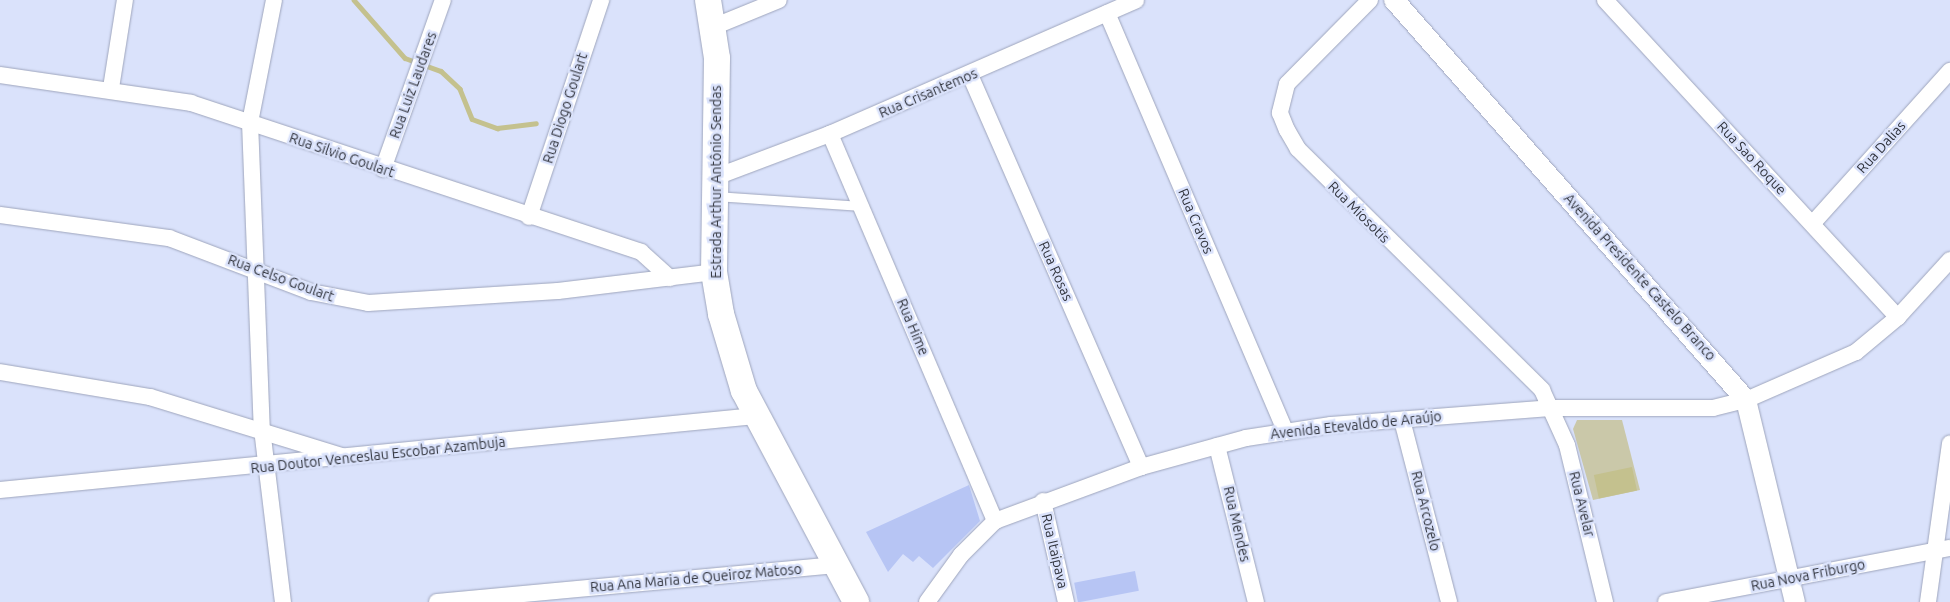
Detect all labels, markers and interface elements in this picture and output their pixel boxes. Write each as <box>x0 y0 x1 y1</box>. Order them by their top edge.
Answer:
street label: Rua Luiz Laudares <box>386 29 440 141</box>
street label: Rua Diogo Goulart <box>539 51 591 165</box>
street label: Rua Crisantemos <box>876 65 980 121</box>
street label: Estrada Arthur Antônio Sendas <box>708 86 724 278</box>
street label: Rua Dalias <box>1853 117 1909 177</box>
street label: Rua Sao Roque <box>1714 118 1790 198</box>
street label: Rua Silvio Goulart <box>287 129 397 181</box>
street label: Rua Miosotis <box>1325 178 1393 246</box>
street label: Rua Cravos <box>1175 186 1217 256</box>
street label: Avenida Presidente Castelo Branco <box>1561 190 1719 364</box>
street label: Rua Rosas <box>1035 239 1077 303</box>
street label: Rua Celso Goulart <box>226 251 336 305</box>
street label: Rua Hime <box>894 296 932 358</box>
street label: Avenida Etevaldo de Araújo <box>1270 408 1442 442</box>
street label: Rua Doutor Venceslau Escobar Azambuja <box>250 433 506 477</box>
street label: Rua Arcozelo <box>1408 469 1444 553</box>
street label: Rua Avelar <box>1566 470 1598 538</box>
street label: Rua Mendes <box>1220 485 1254 563</box>
street label: Rua Itaipava <box>1038 512 1072 590</box>
street label: Rua Nova Friburgo <box>1749 556 1867 594</box>
street label: Rua Ana Maria de Queiroz Matoso <box>589 560 803 596</box>

